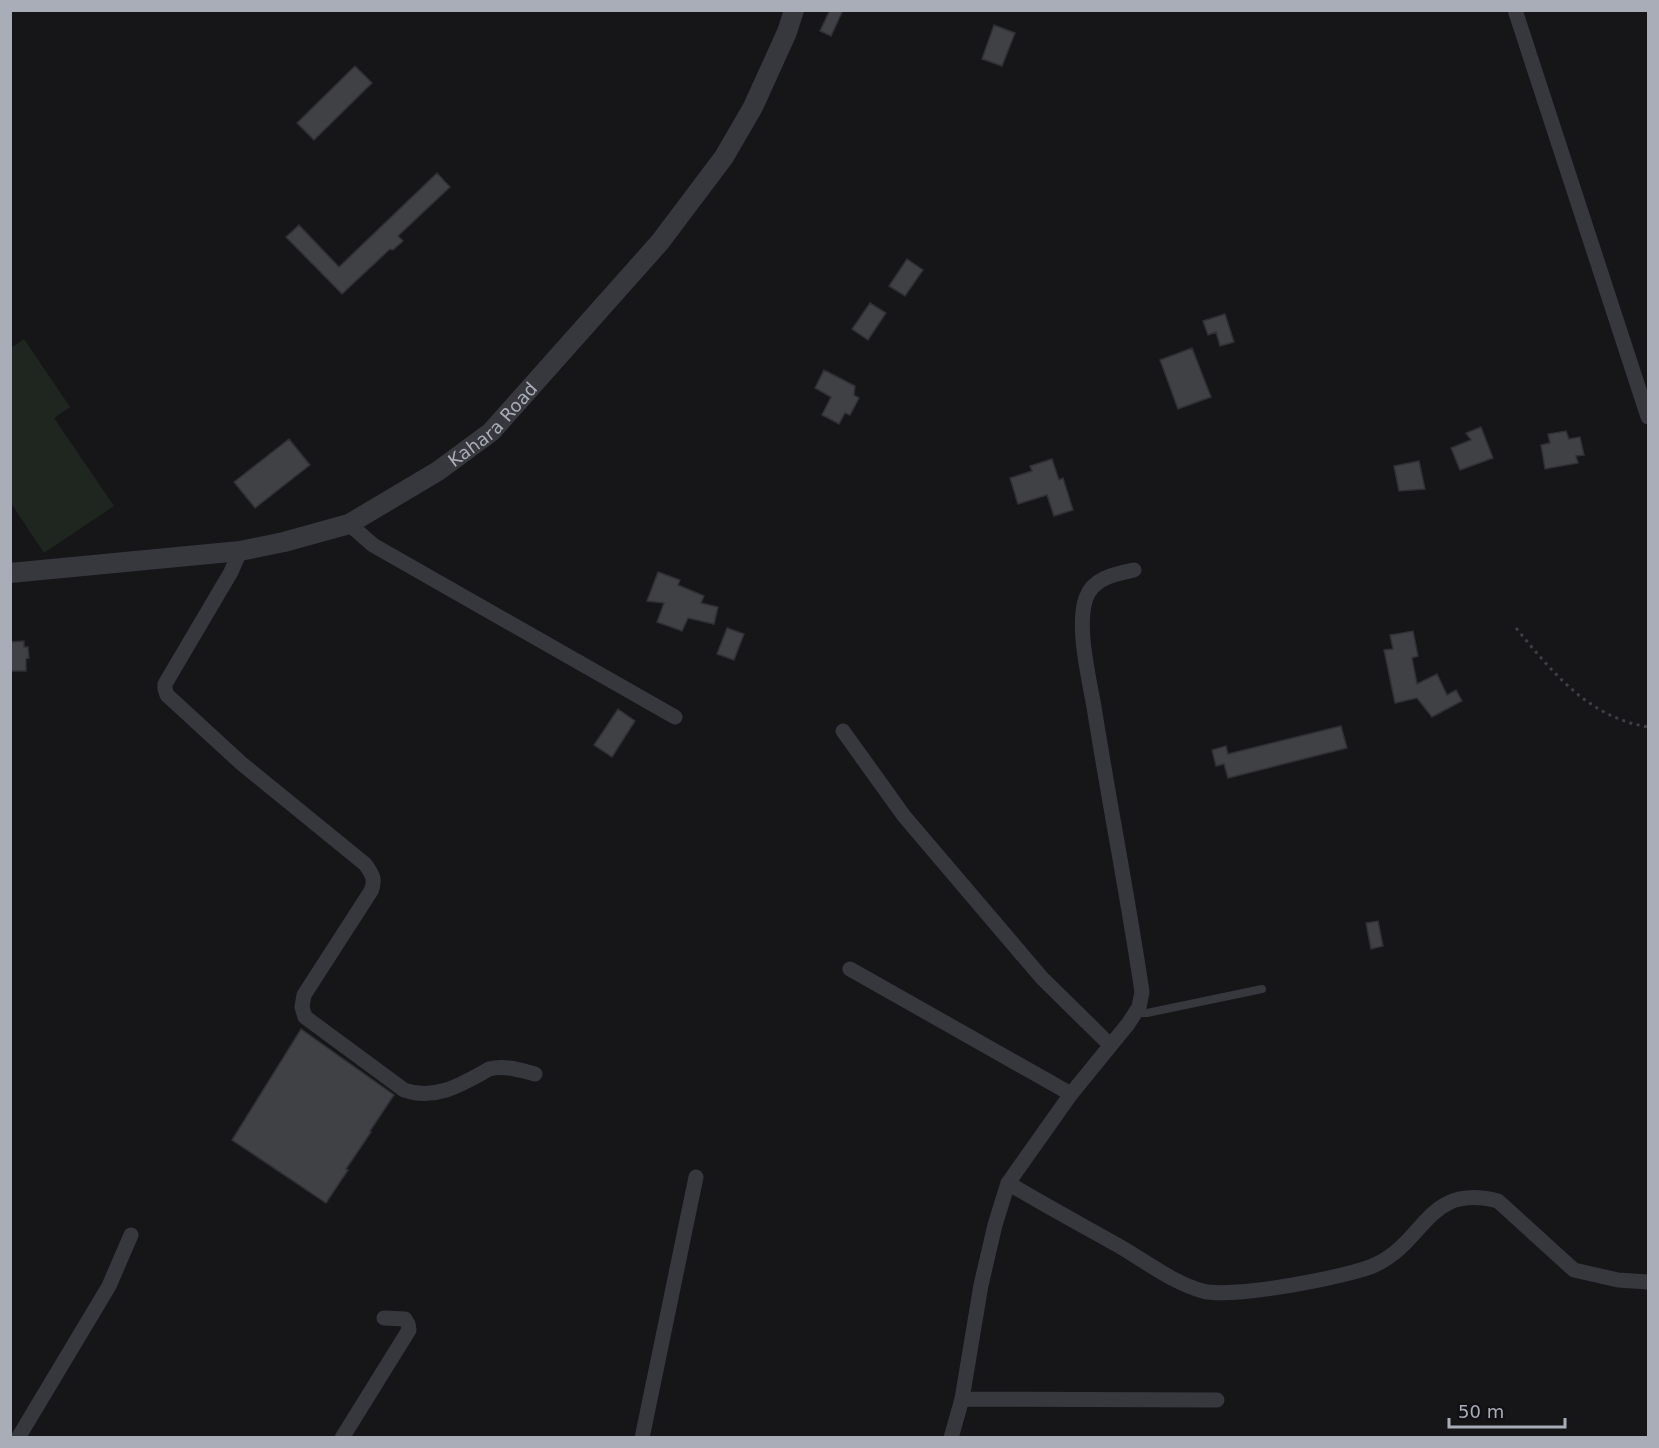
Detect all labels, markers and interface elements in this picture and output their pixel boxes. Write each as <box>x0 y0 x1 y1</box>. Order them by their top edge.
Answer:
street label: Kahara Road <box>444 378 541 471</box>
scale bar <box>1449 1391 1564 1429</box>
text: 50 m <box>1458 1401 1504 1422</box>

